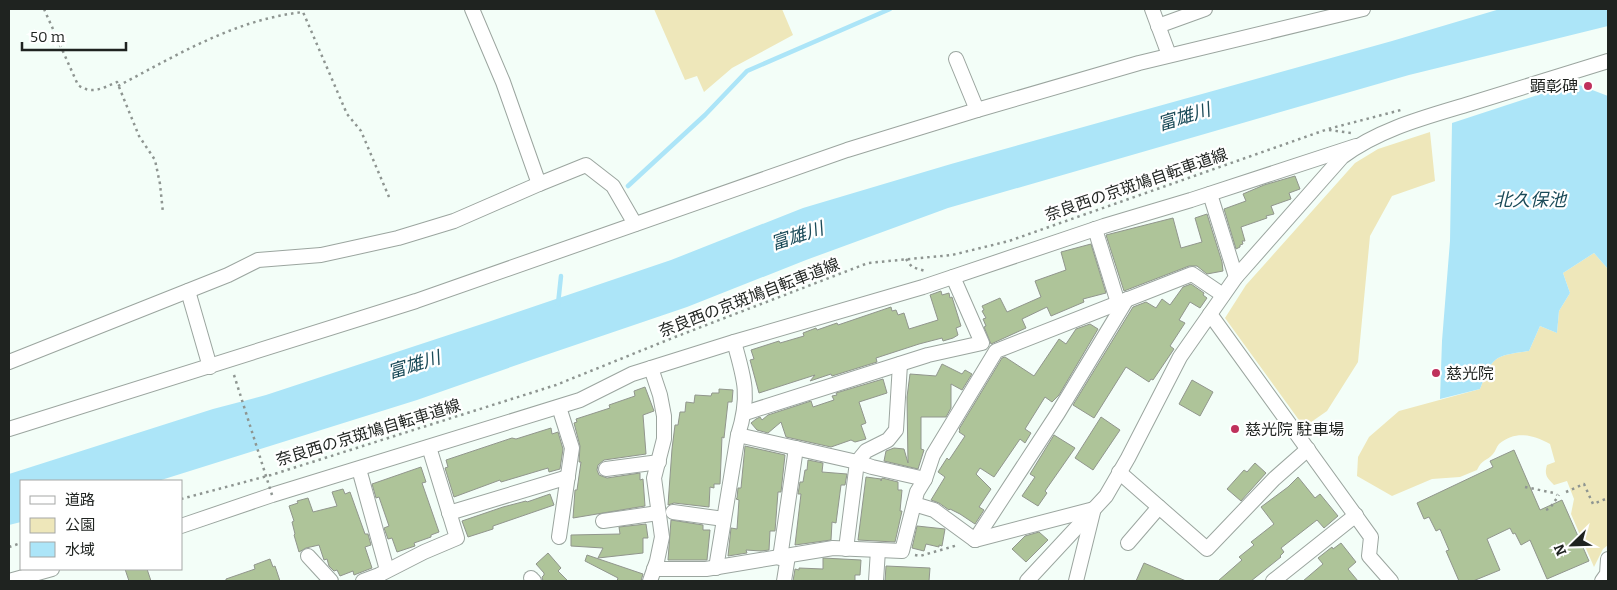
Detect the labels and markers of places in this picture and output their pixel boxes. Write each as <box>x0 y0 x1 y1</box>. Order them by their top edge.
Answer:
place label: 顕彰碑 <box>1530 77 1578 96</box>
marker: 顕彰碑 <box>1582 80 1594 92</box>
place label: 慈光院 <box>1446 364 1494 383</box>
marker: 慈光院 <box>1430 367 1442 379</box>
place label: 慈光院 駐車場 <box>1245 420 1344 439</box>
marker: 慈光院 駐車場 <box>1229 423 1241 435</box>

